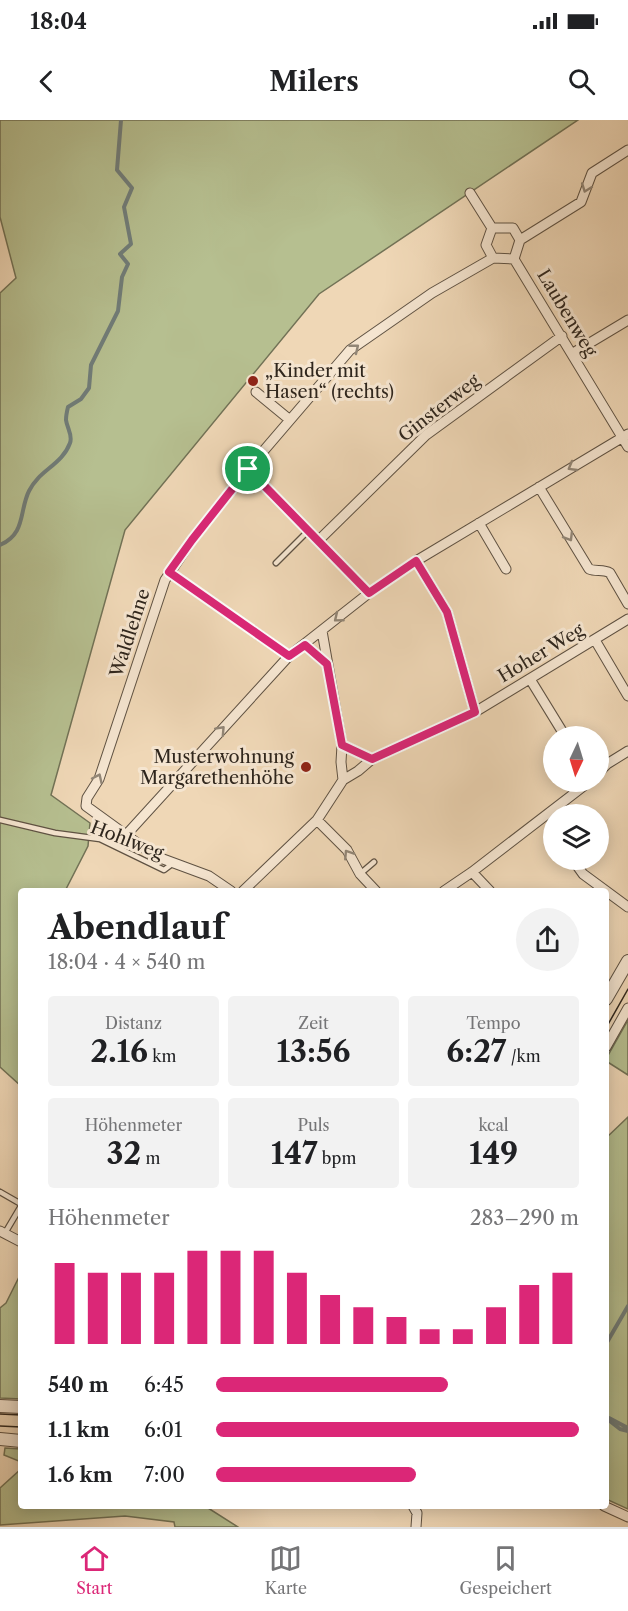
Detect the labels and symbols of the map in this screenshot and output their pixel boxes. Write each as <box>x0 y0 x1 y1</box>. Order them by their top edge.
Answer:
one-way arrow <box>581 182 594 192</box>
street label: Laubenweg <box>532 265 602 361</box>
one-way arrow <box>348 344 359 355</box>
place label: „Kinder mit Hasen“ (rechts) <box>265 360 394 403</box>
street label: Ginsterweg <box>394 369 484 447</box>
marker: „Kinder mit Hasen“ (rechts) <box>246 374 260 388</box>
pin <box>222 443 273 494</box>
one-way arrow <box>568 460 578 472</box>
one-way arrow <box>562 531 573 541</box>
street label: Waldlehne <box>105 586 155 681</box>
one-way arrow <box>334 611 345 622</box>
street label: Hoher Weg <box>494 618 588 687</box>
one-way arrow <box>214 726 225 737</box>
north arrow <box>543 726 609 792</box>
place label: Musterwohnung Margarethenhöhe <box>140 746 295 789</box>
marker: Musterwohnung Margarethenhöhe <box>299 760 313 774</box>
one-way arrow <box>90 774 102 785</box>
street label: Hohlweg <box>87 816 167 864</box>
one-way arrow <box>344 850 355 861</box>

